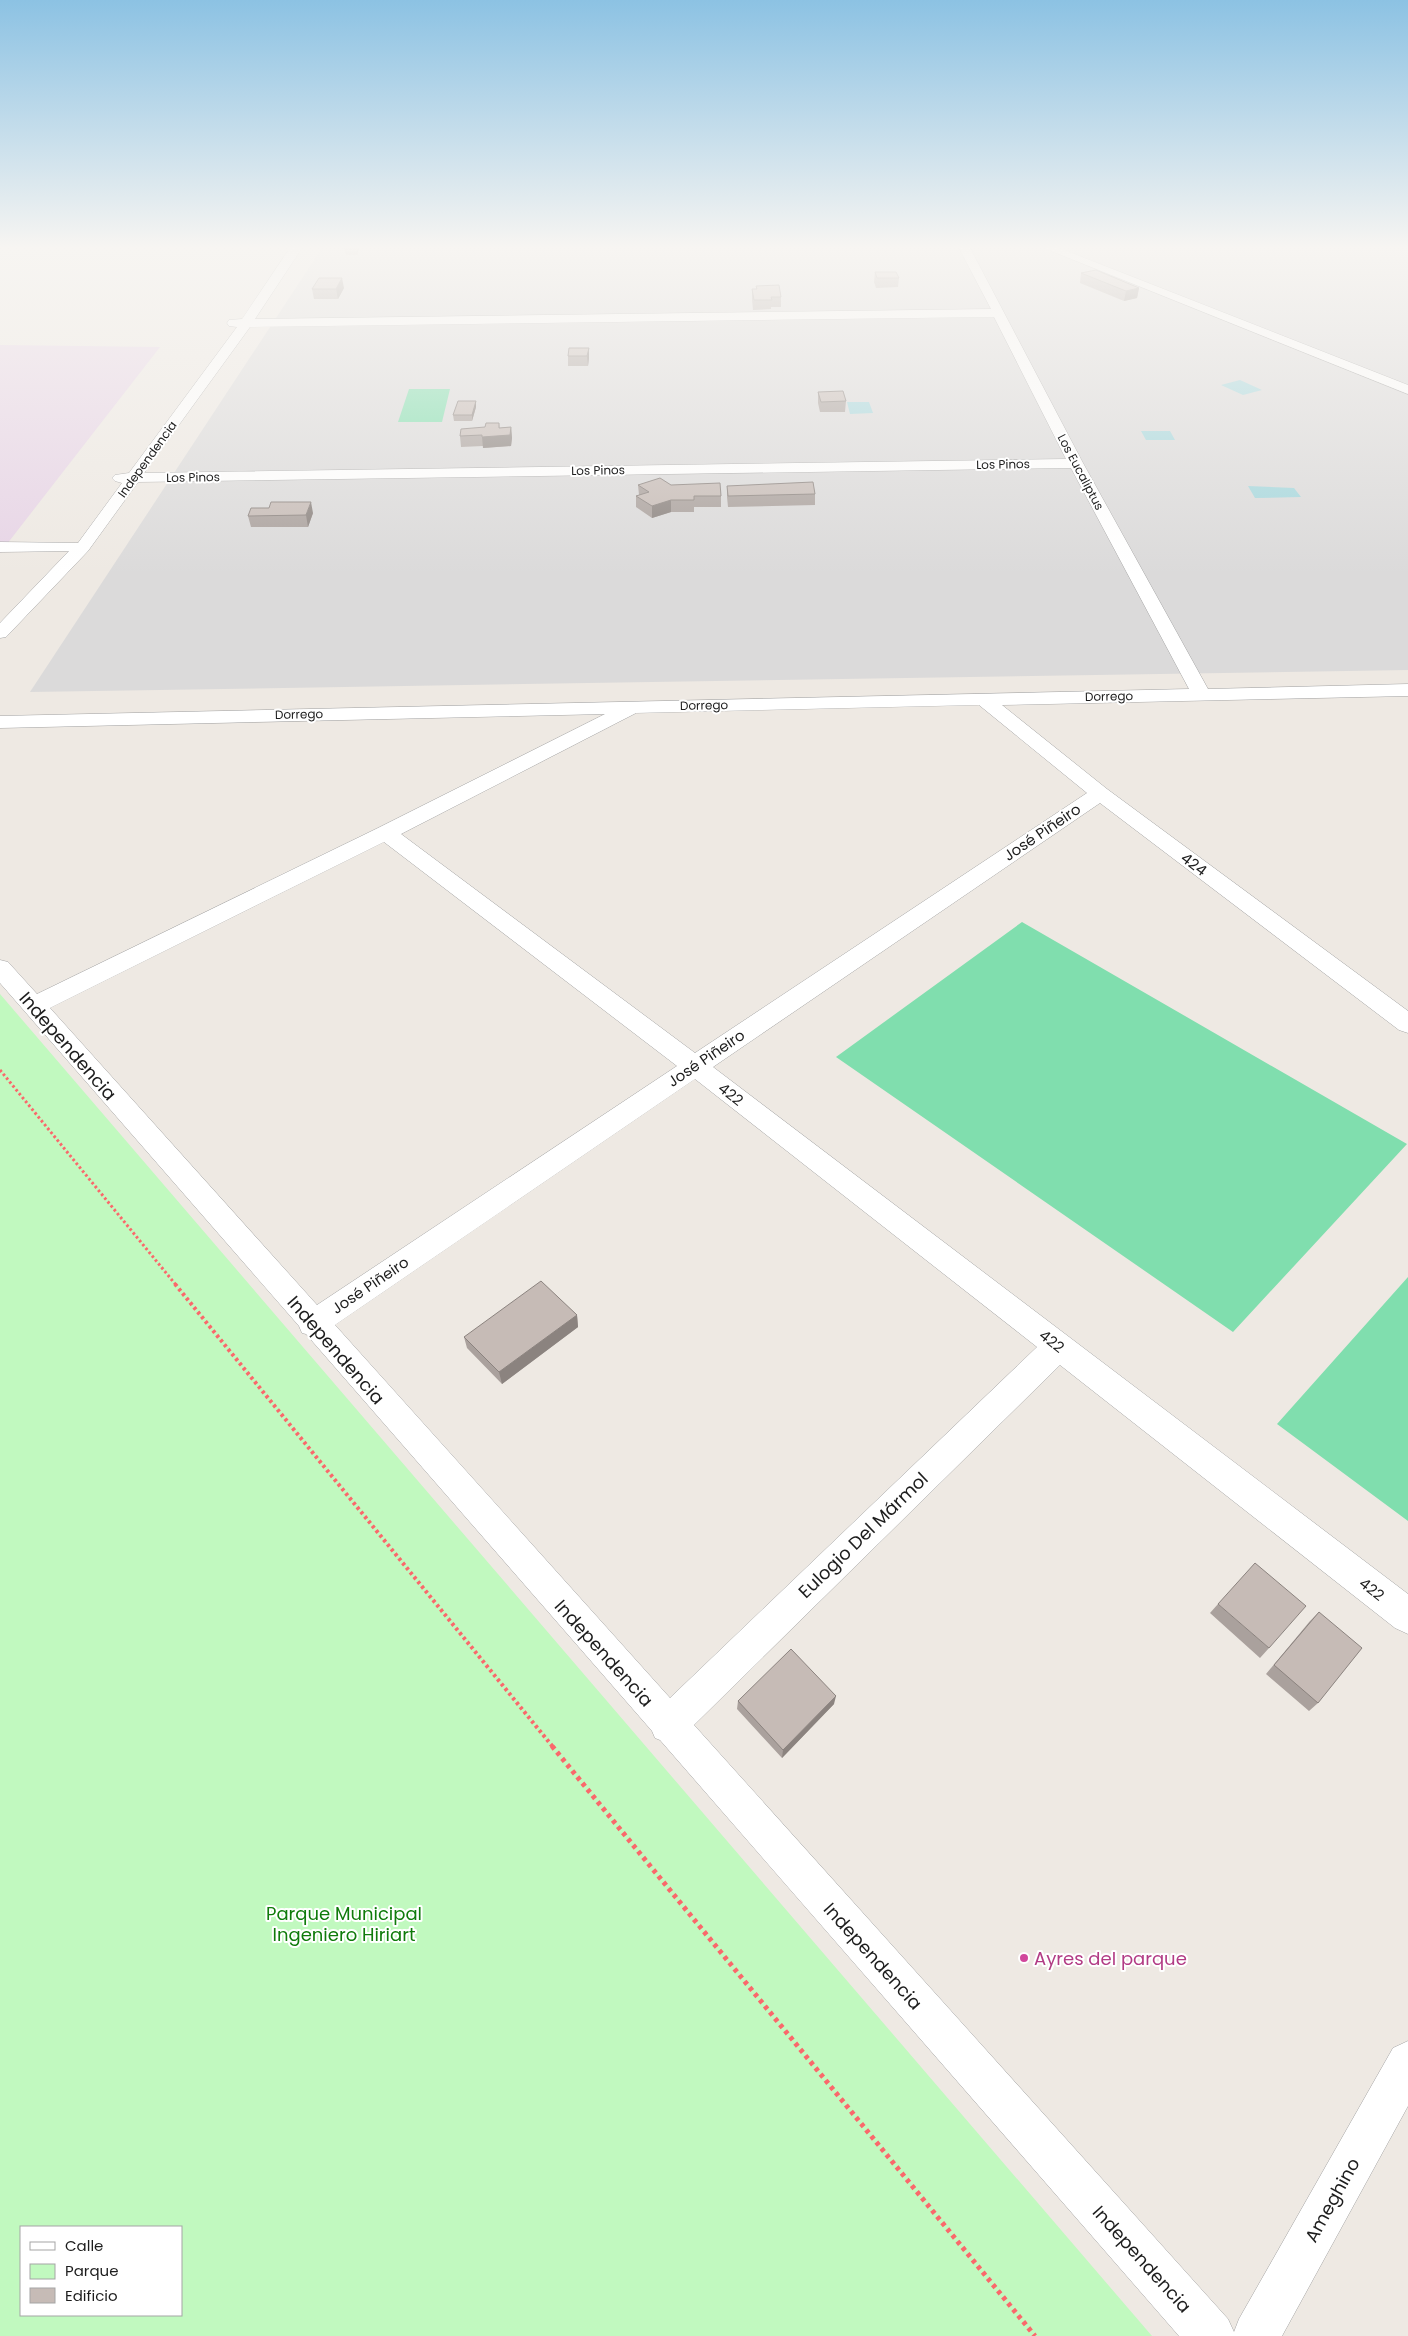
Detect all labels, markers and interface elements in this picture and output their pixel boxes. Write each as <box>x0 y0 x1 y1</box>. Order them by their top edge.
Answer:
street label: Independencia <box>113 417 181 501</box>
street label: Los Eucaliptus <box>1054 431 1108 513</box>
street label: Los Pinos <box>976 455 1030 473</box>
street label: Los Pinos <box>571 461 625 479</box>
street label: Los Pinos <box>166 468 220 486</box>
street label: Dorrego <box>1085 687 1134 705</box>
street label: Dorrego <box>680 696 729 714</box>
street label: Dorrego <box>275 705 324 723</box>
street label: José Piñeiro <box>999 798 1085 866</box>
street label: 424 <box>1177 847 1211 881</box>
street label: Independencia <box>14 986 122 1106</box>
street label: José Piñeiro <box>663 1024 749 1092</box>
street label: 422 <box>714 1078 748 1110</box>
street label: José Piñeiro <box>327 1251 413 1319</box>
street label: Independencia <box>282 1290 390 1410</box>
street label: 422 <box>1035 1325 1069 1357</box>
street label: Eulogio Del Mármol <box>793 1466 933 1604</box>
street label: 422 <box>1355 1573 1389 1605</box>
street label: Independencia <box>549 1594 659 1712</box>
street label: Independencia <box>818 1897 928 2015</box>
park label: Parque Municipal Ingeniero Hiriart <box>266 1901 422 1947</box>
place label: Ayres del parque <box>1034 1946 1187 1971</box>
marker: Ayres del parque <box>1018 1952 1030 1964</box>
street label: Ameghino <box>1299 2153 1365 2247</box>
street label: Independencia <box>1087 2200 1197 2318</box>
legend <box>20 2226 182 2316</box>
text: Calle <box>65 2235 103 2256</box>
text: Parque <box>65 2260 118 2281</box>
text: Edificio <box>65 2285 118 2306</box>

